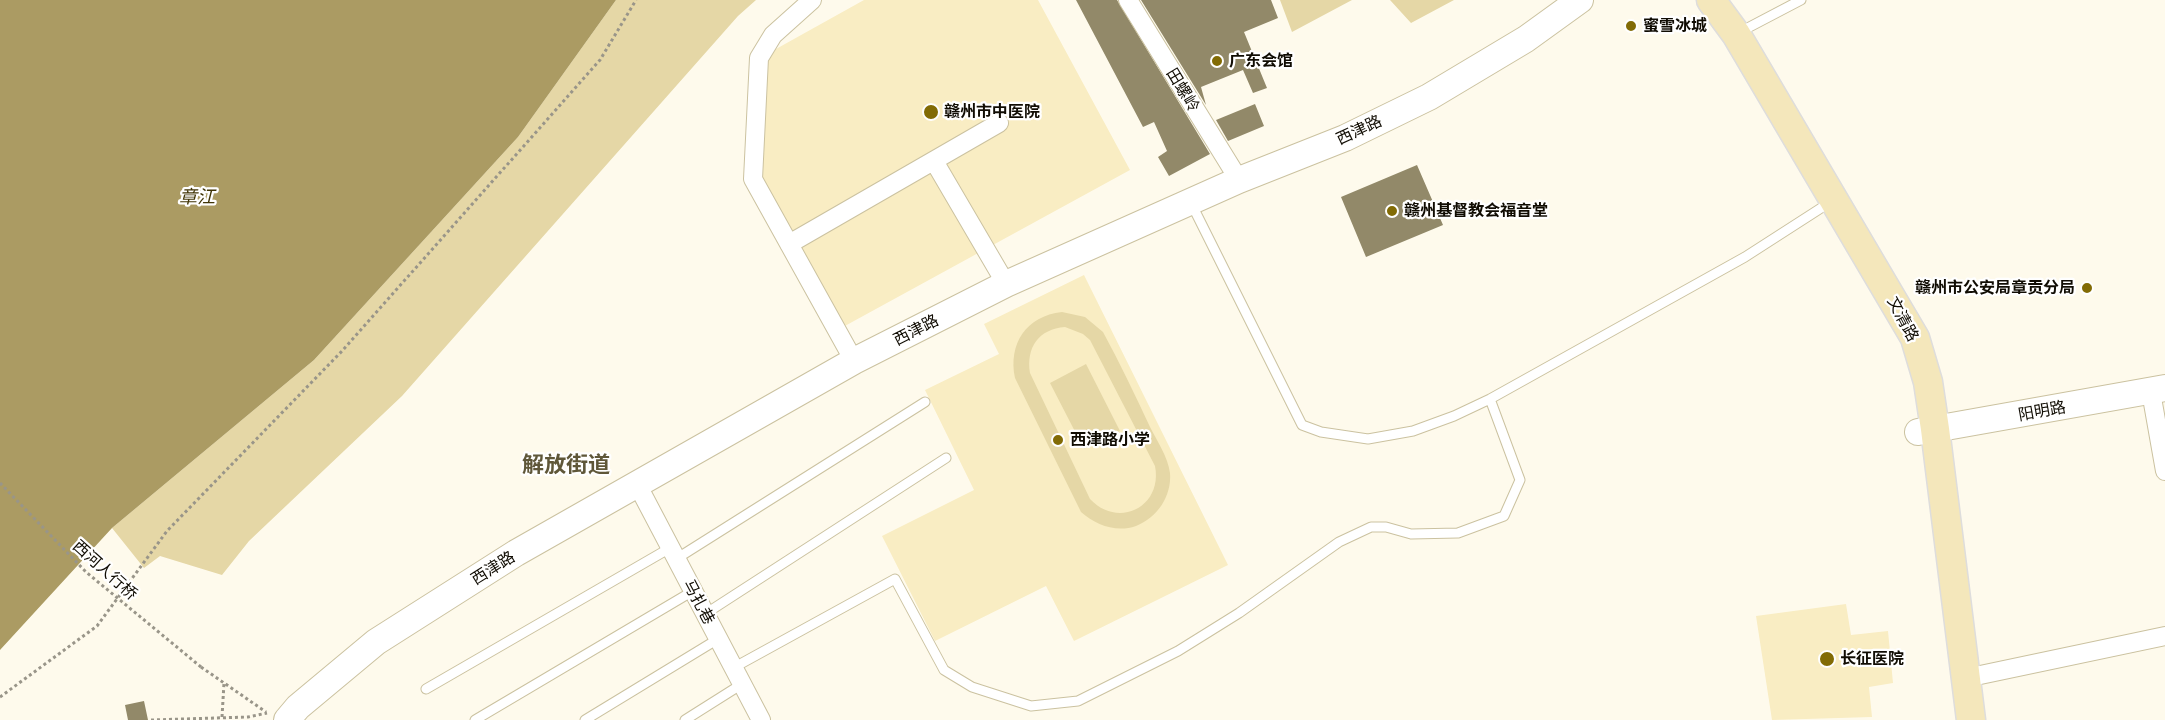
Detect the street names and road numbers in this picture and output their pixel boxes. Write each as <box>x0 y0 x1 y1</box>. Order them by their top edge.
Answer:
street label: 田螺岭 <box>1162 64 1204 116</box>
street label: 西津路 <box>1333 111 1385 149</box>
street label: 文清路 <box>1883 293 1923 345</box>
street label: 西津路 <box>890 311 942 349</box>
street label: 阳明路 <box>2017 397 2067 425</box>
street label: 西河人行桥 <box>69 536 141 604</box>
street label: 西津路 <box>468 547 518 589</box>
street label: 马扎巷 <box>679 576 719 628</box>

